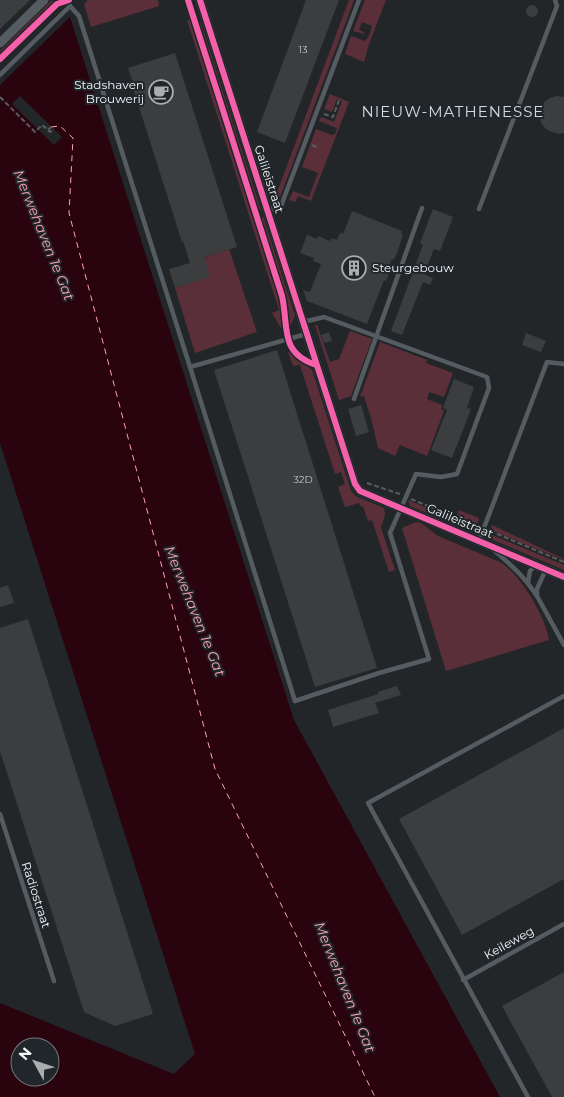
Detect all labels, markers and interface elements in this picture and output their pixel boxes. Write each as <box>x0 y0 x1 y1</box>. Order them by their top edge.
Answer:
house number: 13 <box>298 43 308 56</box>
place label: Stadshaven Brouwerij <box>74 77 144 106</box>
cafe icon: Stadshaven Brouwerij <box>148 79 174 105</box>
district label: NIEUW-MATHENESSE <box>362 102 544 121</box>
street label: Galileïstraat <box>251 143 288 215</box>
water label: Merwehaven 1e Gat <box>10 167 79 303</box>
building icon: Steurgebouw <box>341 255 367 281</box>
place label: Steurgebouw <box>372 260 454 275</box>
house number: 32D <box>293 473 313 486</box>
street label: Galileïstraat <box>425 500 496 541</box>
water label: Merwehaven 1e Gat <box>161 543 230 679</box>
street label: Radiostraat <box>19 860 54 930</box>
water label: Merwehaven 1e Gat <box>311 919 380 1055</box>
street label: Keileweg <box>481 923 536 962</box>
north arrow <box>10 1037 60 1087</box>
text: N <box>15 1044 36 1064</box>

